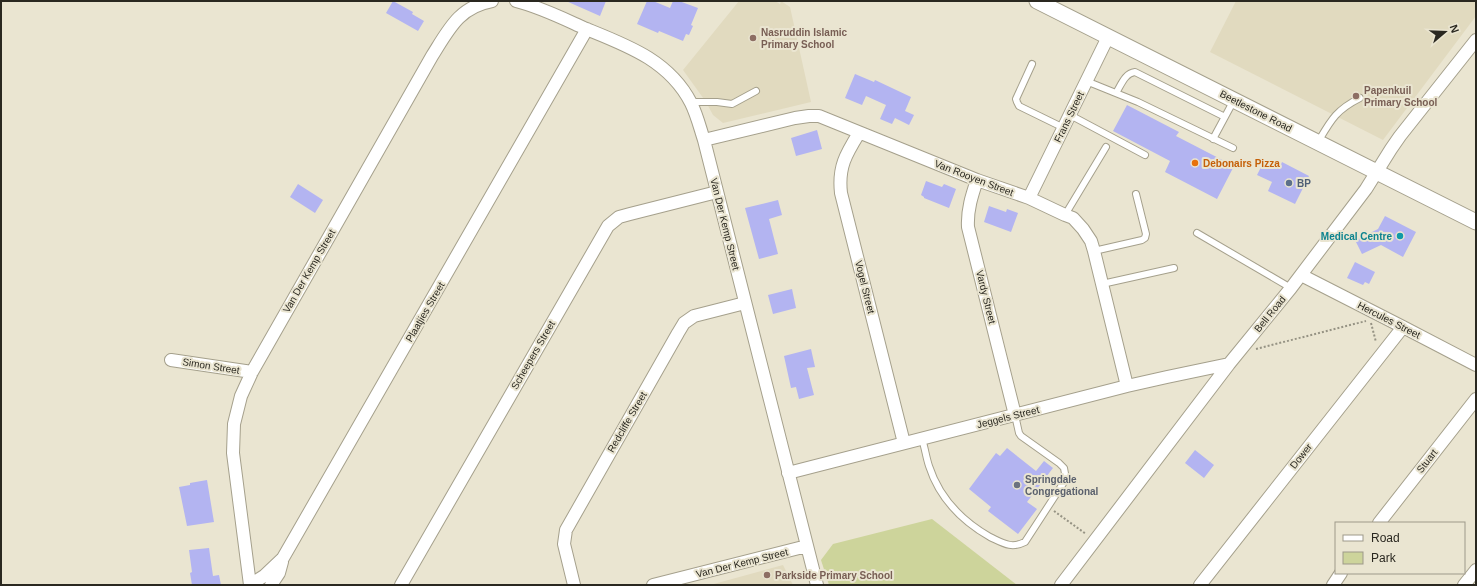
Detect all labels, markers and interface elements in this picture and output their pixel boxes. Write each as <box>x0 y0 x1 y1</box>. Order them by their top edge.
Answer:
north arrow <box>1425 12 1465 52</box>
text: N <box>1447 23 1461 35</box>
place label: Nasruddin Islamic Primary School <box>761 27 848 50</box>
marker: Nasruddin Islamic Primary School <box>748 33 758 43</box>
place label: Papenkuil Primary School <box>1364 85 1438 108</box>
street label: Beetlestone Road <box>1218 88 1294 134</box>
street label: Frans Street <box>1052 90 1086 144</box>
marker: Papenkuil Primary School <box>1351 91 1361 101</box>
street label: Van Rooyen Street <box>933 158 1015 198</box>
marker: Debonairs Pizza <box>1190 158 1200 168</box>
place label: Debonairs Pizza <box>1203 158 1280 169</box>
street label: Van Der Kemp Street <box>708 177 742 271</box>
marker: BP <box>1284 178 1294 188</box>
place label: BP <box>1297 178 1311 189</box>
street label: Van Der Kemp Street <box>281 227 337 315</box>
place label: Medical Centre <box>1321 231 1392 242</box>
marker: Medical Centre <box>1395 231 1405 241</box>
street label: Vogel Street <box>853 259 877 315</box>
street label: Vardy Street <box>974 269 998 325</box>
street label: Plaatjies Street <box>403 280 447 344</box>
street label: Bell Road <box>1252 294 1288 334</box>
street label: Hercules Street <box>1356 299 1422 341</box>
street label: Scheepers Street <box>509 319 557 391</box>
street label: Simon Street <box>182 356 241 376</box>
street label: Redcliffe Street <box>605 390 649 454</box>
street label: Jeggels Street <box>976 404 1041 430</box>
street label: Dower <box>1288 441 1315 471</box>
street label: Stuart <box>1414 447 1440 475</box>
place label: Springdale Congregational <box>1025 474 1099 497</box>
marker: Springdale Congregational <box>1012 480 1022 490</box>
legend <box>1335 522 1465 574</box>
text: Road <box>1371 531 1400 545</box>
street label: Van Der Kemp Street <box>695 546 789 580</box>
text: Park <box>1371 551 1397 565</box>
marker: Parkside Primary School <box>762 570 772 580</box>
place label: Parkside Primary School <box>775 570 893 581</box>

